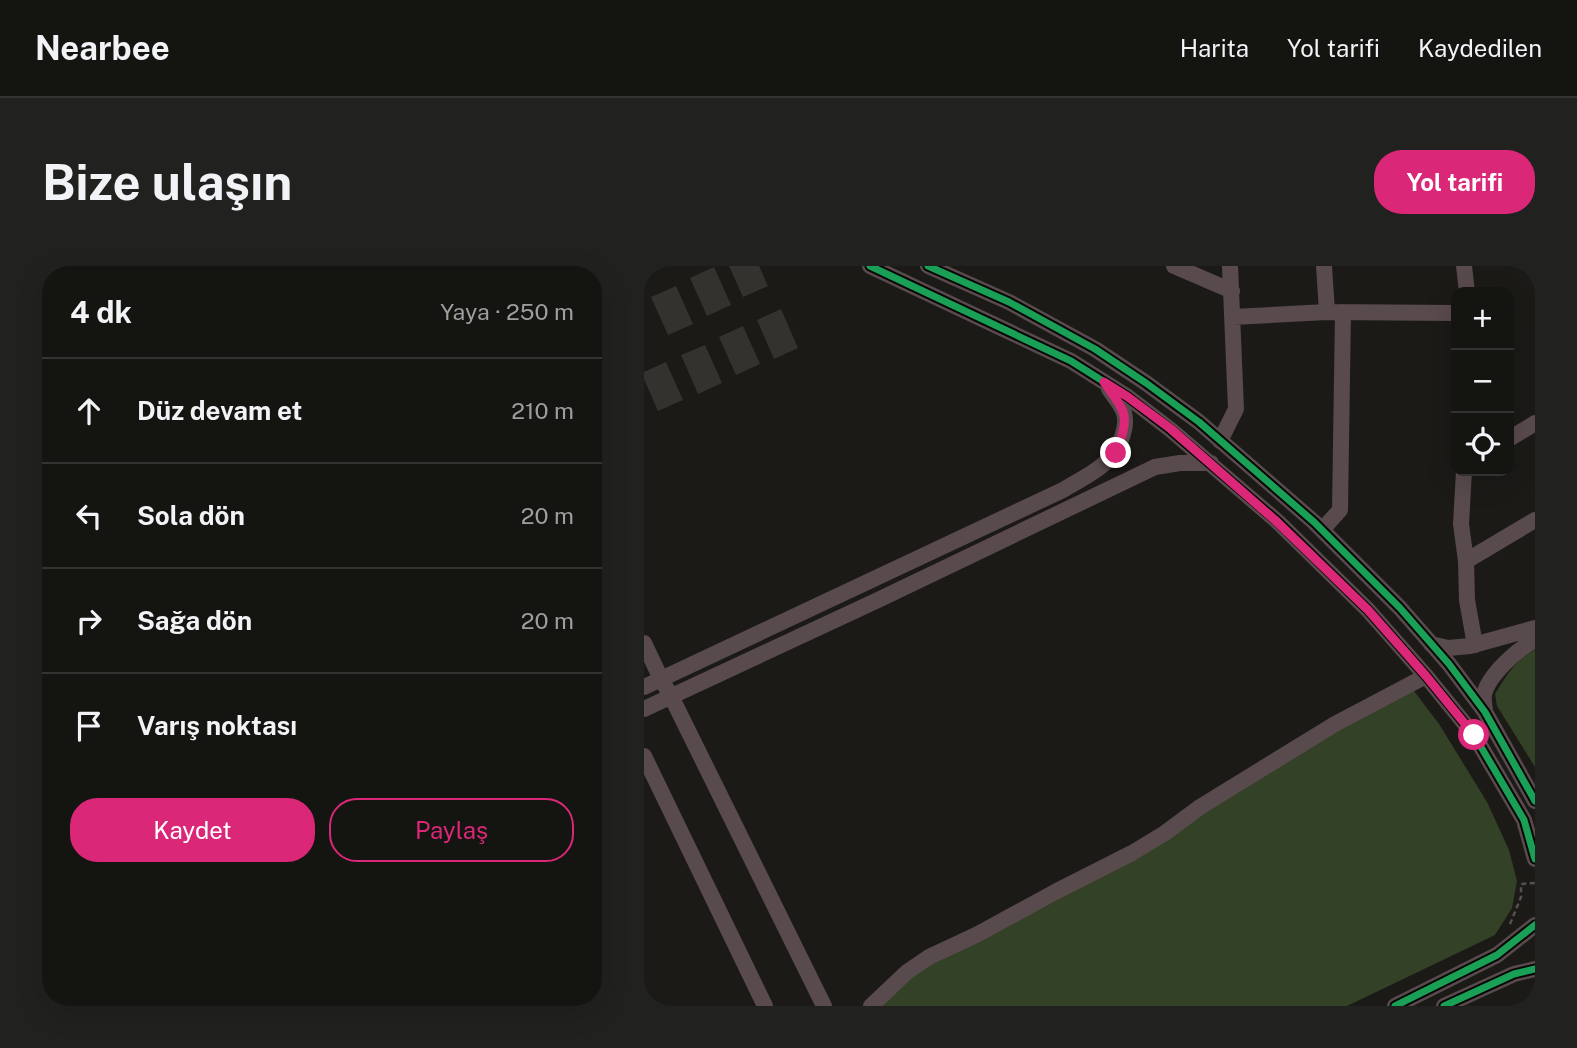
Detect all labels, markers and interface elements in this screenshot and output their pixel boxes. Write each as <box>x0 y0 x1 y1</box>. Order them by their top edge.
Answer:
text: Nearbee <box>35 29 170 67</box>
text: Harita <box>1180 34 1249 62</box>
text: Yol tarifi <box>1287 34 1380 62</box>
text: Kaydedilen <box>1418 34 1542 62</box>
button: Yol tarifi <box>1374 150 1535 214</box>
text: Bize ulaşın <box>42 153 292 211</box>
map controls <box>1451 287 1514 476</box>
button: + <box>1451 287 1514 350</box>
text: 4 dk <box>70 294 132 330</box>
text: Yaya · 250 m <box>440 298 574 325</box>
button: − <box>1451 350 1514 413</box>
icon: ahead <box>70 392 108 430</box>
text: Düz devam et <box>137 395 302 426</box>
text: 210 m <box>511 397 574 424</box>
button: locate <box>1451 413 1514 476</box>
route end <box>1100 437 1131 468</box>
icon: left <box>70 497 108 535</box>
text: Sola dön <box>137 500 245 531</box>
text: 20 m <box>521 502 574 529</box>
icon: right <box>70 602 108 640</box>
text: Sağa dön <box>137 605 252 636</box>
text: 20 m <box>521 607 574 634</box>
icon: arrive <box>70 707 108 745</box>
text: Varış noktası <box>137 710 297 741</box>
route start <box>1458 719 1489 750</box>
button: Kaydet <box>70 798 315 862</box>
button: Paylaş <box>329 798 574 862</box>

